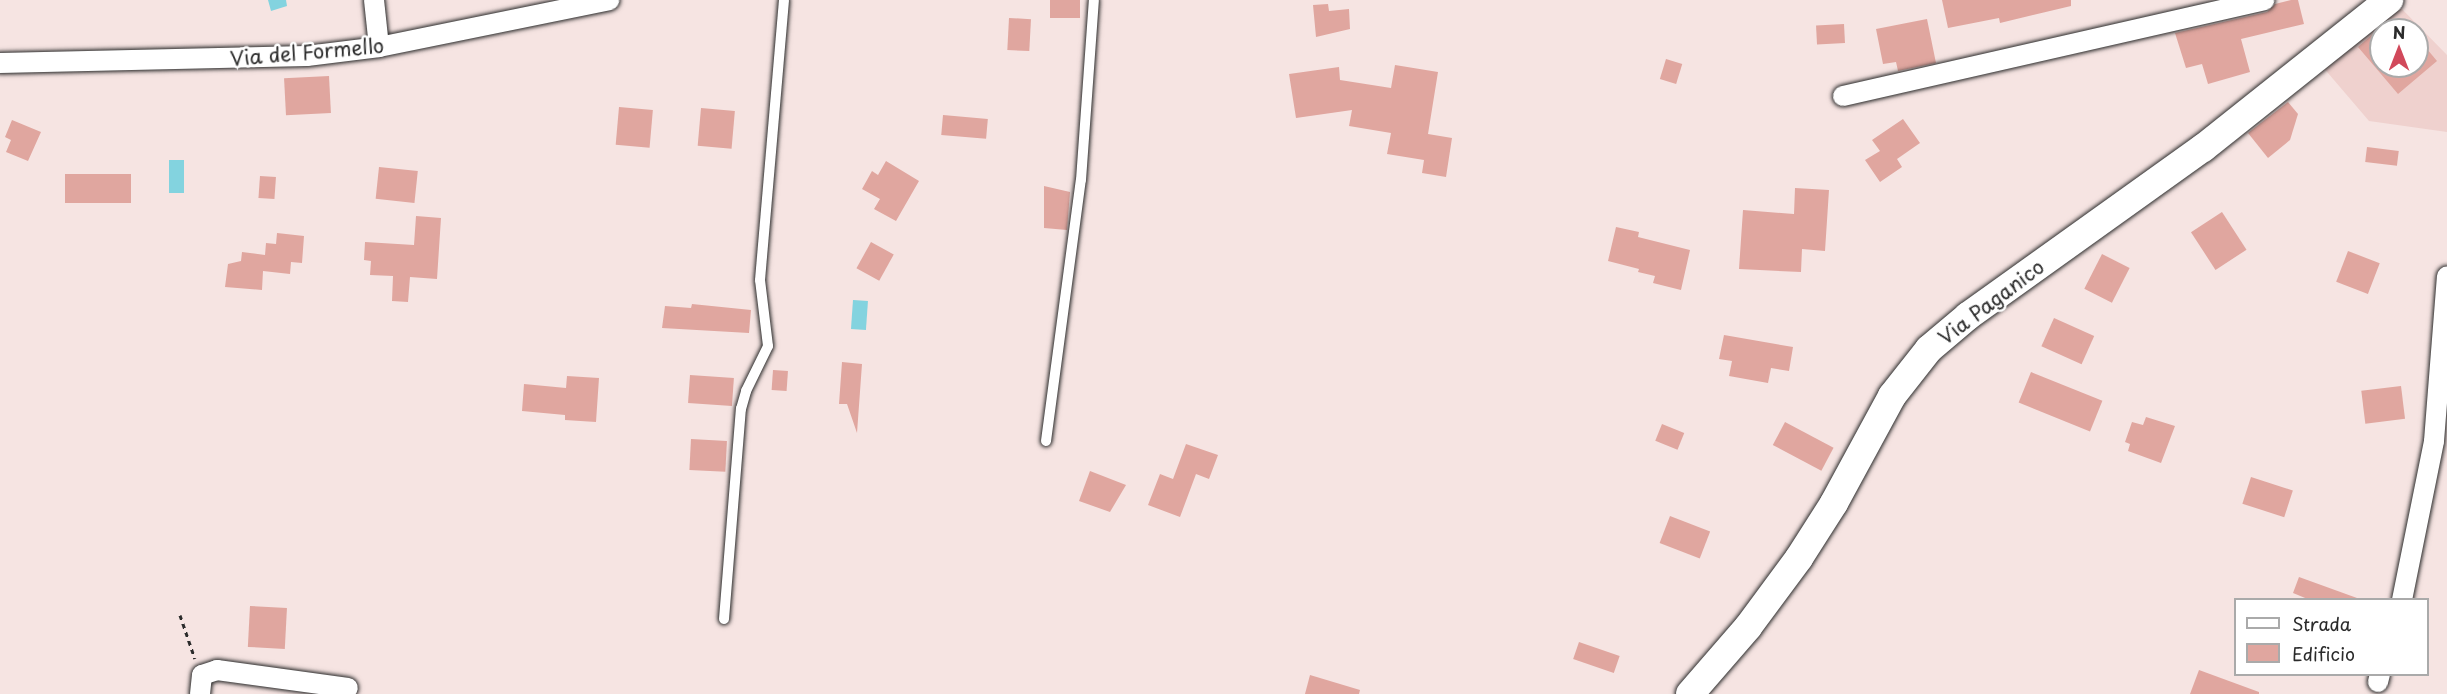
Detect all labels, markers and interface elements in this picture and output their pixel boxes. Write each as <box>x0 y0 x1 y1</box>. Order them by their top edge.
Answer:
north arrow <box>2369 18 2429 78</box>
text: N <box>2393 20 2405 44</box>
street label: Via del Formello <box>229 33 385 71</box>
street label: Via Paganico <box>1934 255 2048 349</box>
legend <box>2234 598 2429 676</box>
text: Strada <box>2292 610 2351 637</box>
text: Edificio <box>2292 640 2355 667</box>

